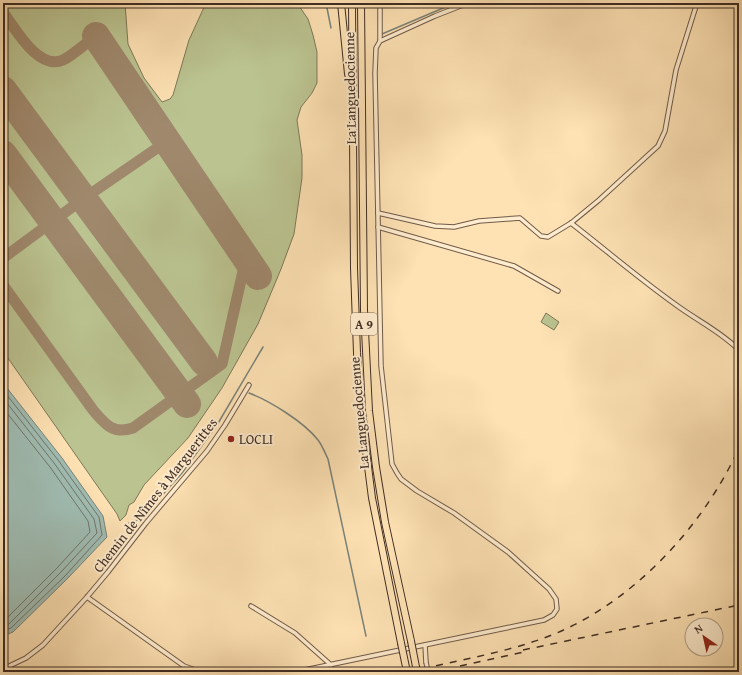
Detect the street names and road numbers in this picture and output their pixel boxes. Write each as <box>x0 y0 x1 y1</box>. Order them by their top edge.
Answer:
street label: La Languedocienne <box>339 31 361 144</box>
road number: A 9 <box>351 313 377 335</box>
street label: La Languedocienne <box>344 356 374 470</box>
street label: Chemin de Nîmes à Marguerittes <box>88 413 222 577</box>

